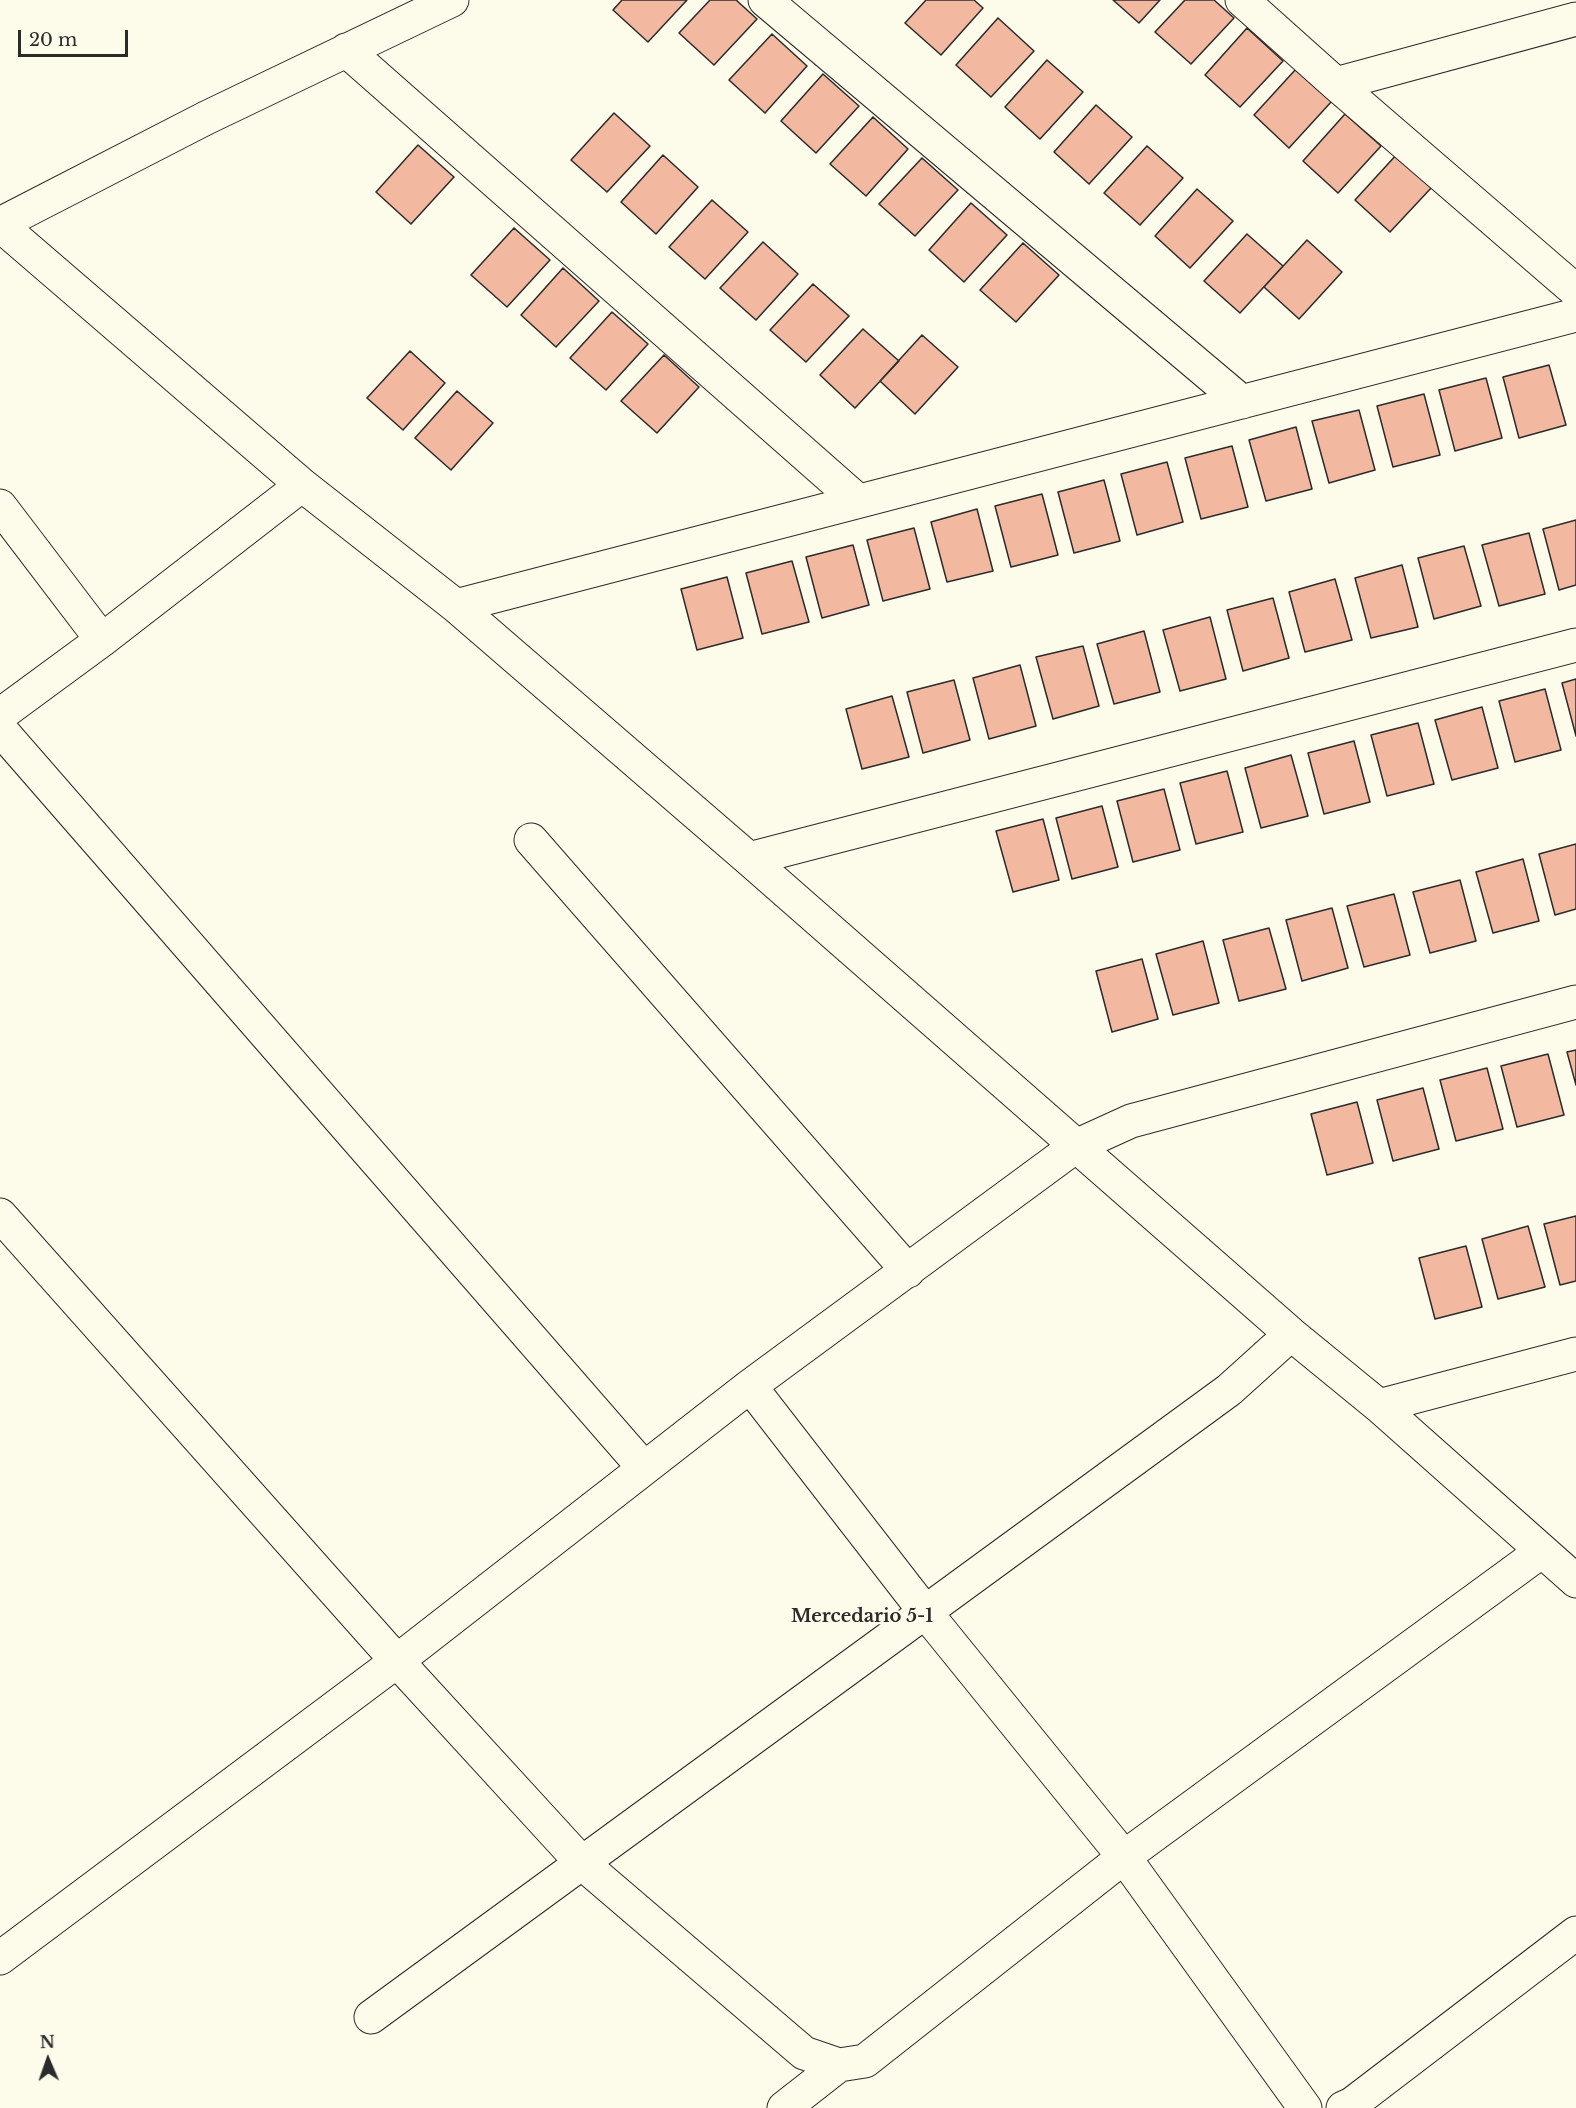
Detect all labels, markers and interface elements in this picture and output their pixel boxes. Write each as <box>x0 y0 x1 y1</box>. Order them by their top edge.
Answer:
scale bar <box>21 18 130 56</box>
text: 20 m <box>29 29 77 51</box>
district label: Mercedario 5-1 <box>791 1606 933 1628</box>
north arrow <box>18 2030 78 2090</box>
text: N <box>39 2032 55 2052</box>

